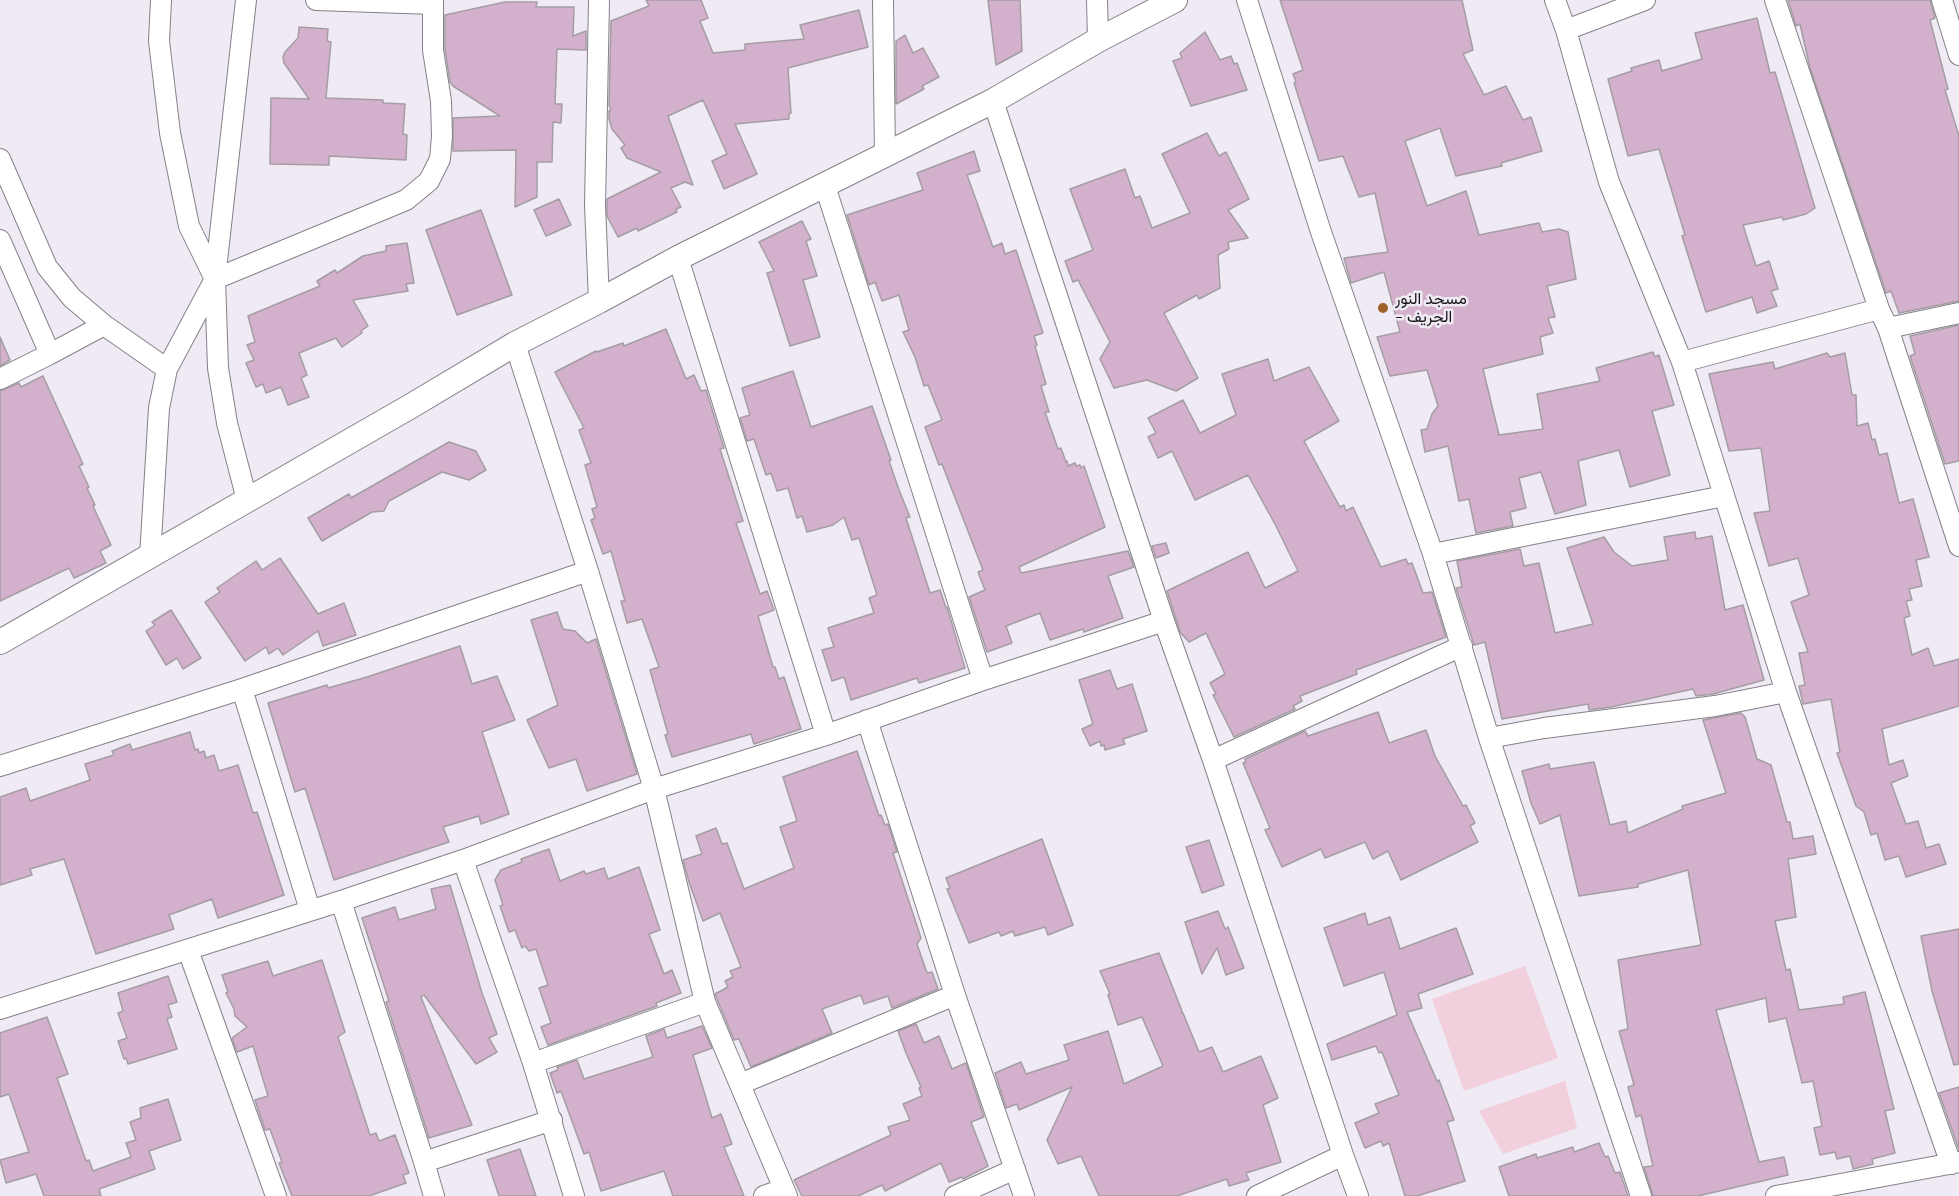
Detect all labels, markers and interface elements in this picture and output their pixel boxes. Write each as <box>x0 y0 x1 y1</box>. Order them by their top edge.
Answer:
place label: مسجد النور - الجريف <box>1395 289 1467 327</box>
marker: مسجد النور - الجريف <box>1376 301 1390 315</box>

